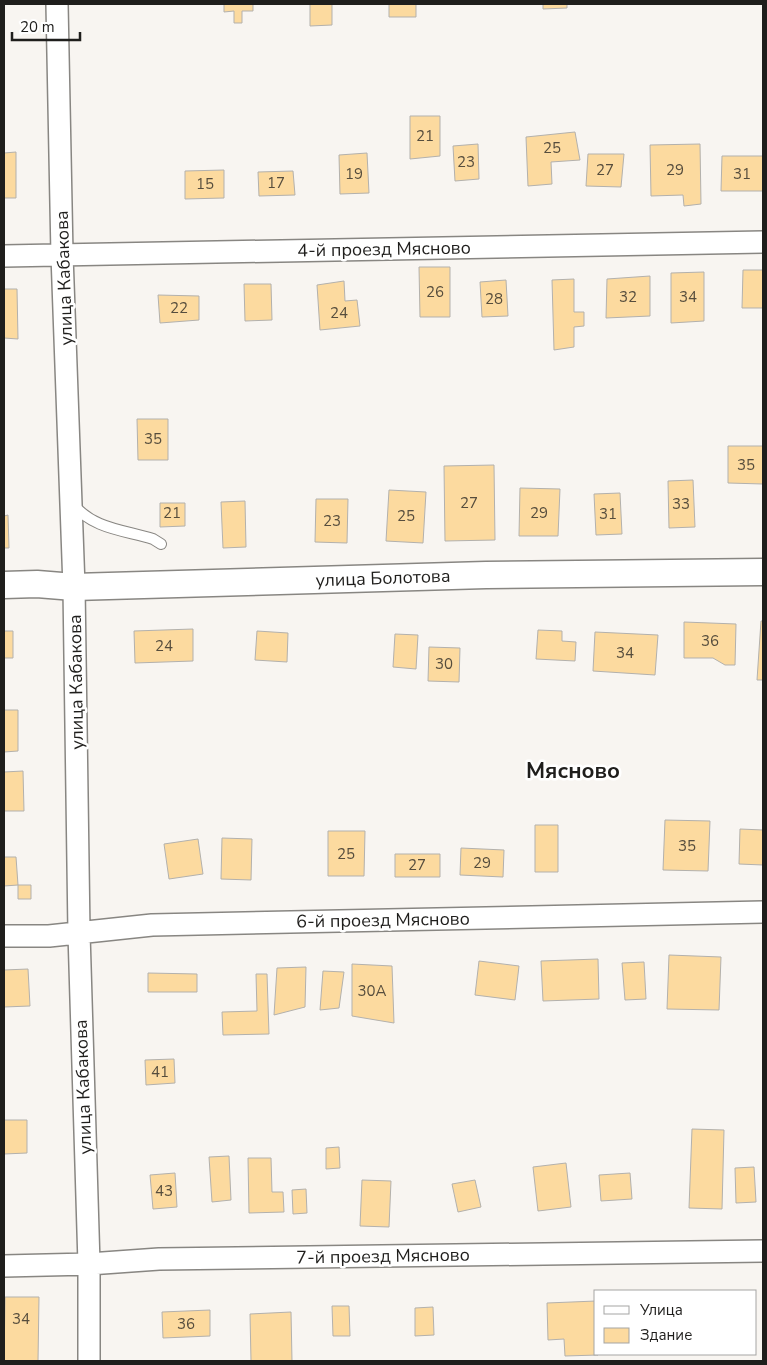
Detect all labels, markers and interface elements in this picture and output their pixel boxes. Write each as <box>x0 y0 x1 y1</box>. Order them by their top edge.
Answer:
scale bar <box>12 10 80 42</box>
text: 20 m <box>20 17 55 37</box>
house number: 21 <box>416 126 434 146</box>
house number: 25 <box>543 138 561 158</box>
house number: 23 <box>457 152 475 172</box>
house number: 27 <box>596 160 614 180</box>
house number: 29 <box>666 160 684 180</box>
house number: 19 <box>345 164 363 184</box>
house number: 31 <box>733 164 751 184</box>
house number: 17 <box>267 173 285 193</box>
house number: 15 <box>196 174 214 194</box>
street label: улица Кабакова <box>50 210 78 346</box>
street label: 4-й проезд Мясново <box>297 235 471 263</box>
house number: 26 <box>426 282 444 302</box>
house number: 32 <box>619 287 637 307</box>
house number: 34 <box>679 287 697 307</box>
house number: 28 <box>485 289 503 309</box>
house number: 22 <box>170 298 188 318</box>
house number: 24 <box>330 303 348 323</box>
house number: 35 <box>144 429 162 449</box>
house number: 35 <box>737 455 755 475</box>
house number: 27 <box>460 493 478 513</box>
house number: 33 <box>672 494 690 514</box>
house number: 21 <box>163 503 181 523</box>
house number: 29 <box>530 503 548 523</box>
house number: 31 <box>599 504 617 524</box>
house number: 25 <box>397 506 415 526</box>
house number: 23 <box>323 511 341 531</box>
street label: улица Болотова <box>315 564 451 592</box>
street label: улица Кабакова <box>63 614 89 750</box>
house number: 36 <box>701 631 719 651</box>
house number: 24 <box>155 636 173 656</box>
house number: 34 <box>616 643 634 663</box>
house number: 30 <box>435 654 453 674</box>
district label: Мясново <box>526 756 620 786</box>
house number: 35 <box>678 836 696 856</box>
house number: 25 <box>337 844 355 864</box>
house number: 29 <box>473 853 491 873</box>
house number: 27 <box>408 855 426 875</box>
street label: 6-й проезд Мясново <box>296 906 470 934</box>
house number: 30А <box>358 981 387 1001</box>
street label: улица Кабакова <box>69 1019 97 1155</box>
house number: 41 <box>151 1062 169 1082</box>
house number: 43 <box>155 1181 173 1201</box>
street label: 7-й проезд Мясново <box>296 1242 470 1270</box>
legend <box>594 1290 757 1355</box>
text: Улица <box>639 1300 683 1320</box>
house number: 34 <box>12 1309 30 1329</box>
house number: 36 <box>177 1314 195 1334</box>
text: Здание <box>640 1325 692 1345</box>

